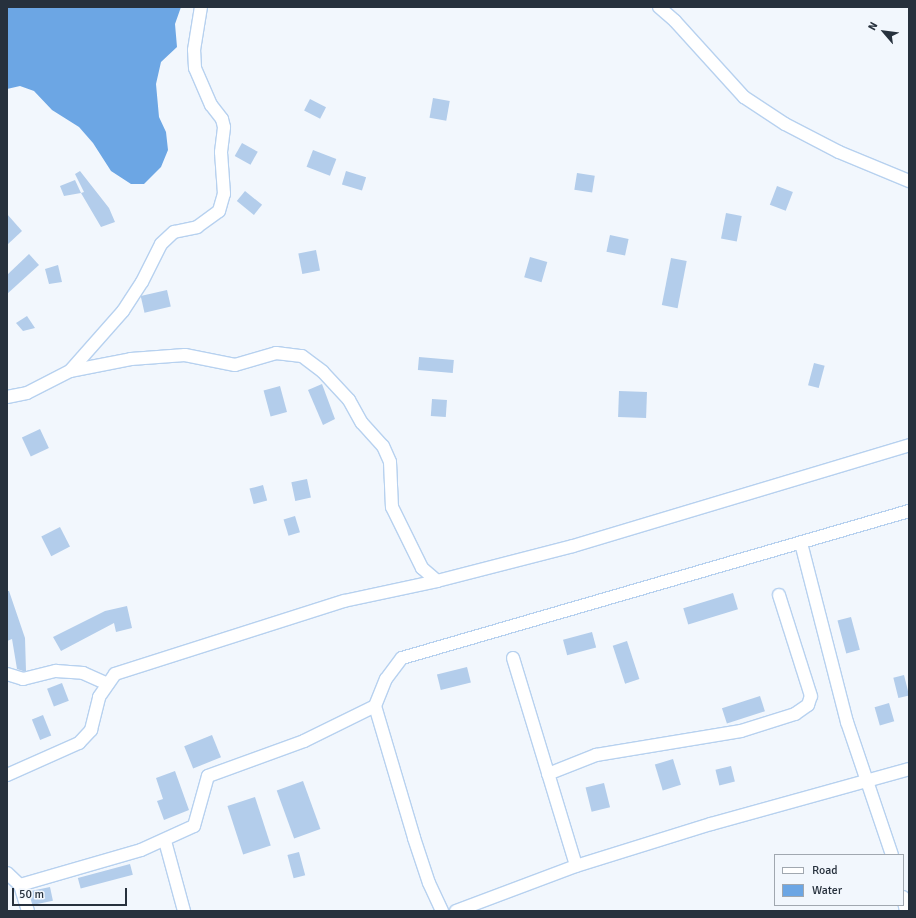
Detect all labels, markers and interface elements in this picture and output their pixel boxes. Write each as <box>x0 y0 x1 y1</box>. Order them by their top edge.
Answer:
north arrow <box>864 12 904 52</box>
text: N <box>865 20 880 33</box>
legend <box>774 854 904 906</box>
text: Road <box>812 863 838 878</box>
scale bar <box>14 880 129 906</box>
text: Water <box>812 883 842 898</box>
text: 50 m <box>19 887 44 902</box>

